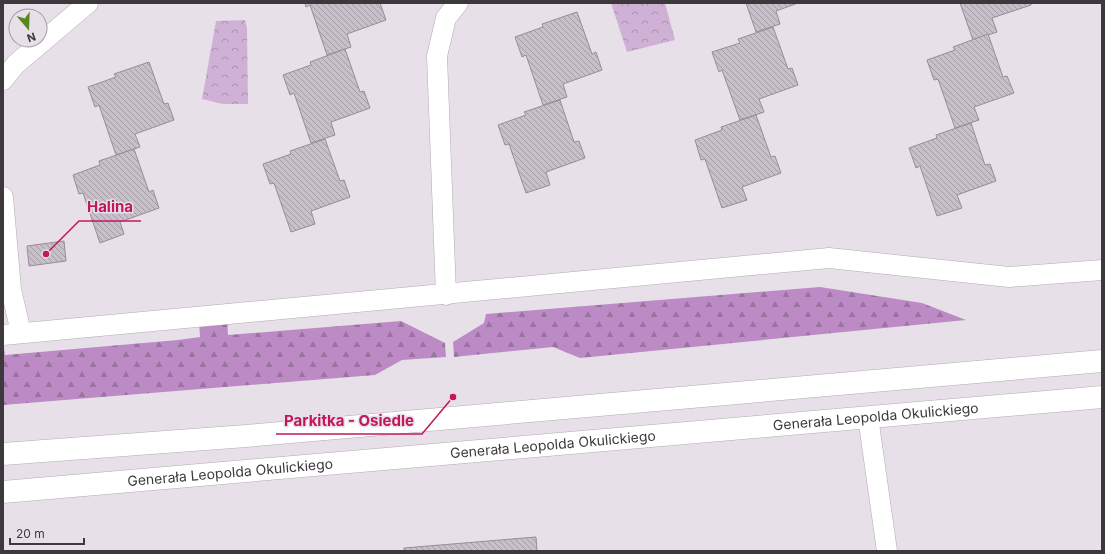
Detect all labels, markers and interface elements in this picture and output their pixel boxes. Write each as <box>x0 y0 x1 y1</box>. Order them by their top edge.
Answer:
north arrow <box>8 8 48 48</box>
text: N <box>25 29 38 45</box>
callout: Halina <box>79 194 141 221</box>
text: Halina <box>87 197 133 216</box>
street label: Generała Leopolda Okulickiego <box>772 399 979 433</box>
callout: Parkitka - Osiedle <box>276 407 422 434</box>
text: Parkitka - Osiedle <box>284 411 414 430</box>
street label: Generała Leopolda Okulickiego <box>449 427 656 461</box>
street label: Generała Leopolda Okulickiego <box>127 455 334 489</box>
scale bar <box>10 520 84 546</box>
text: 20 m <box>16 526 45 541</box>

